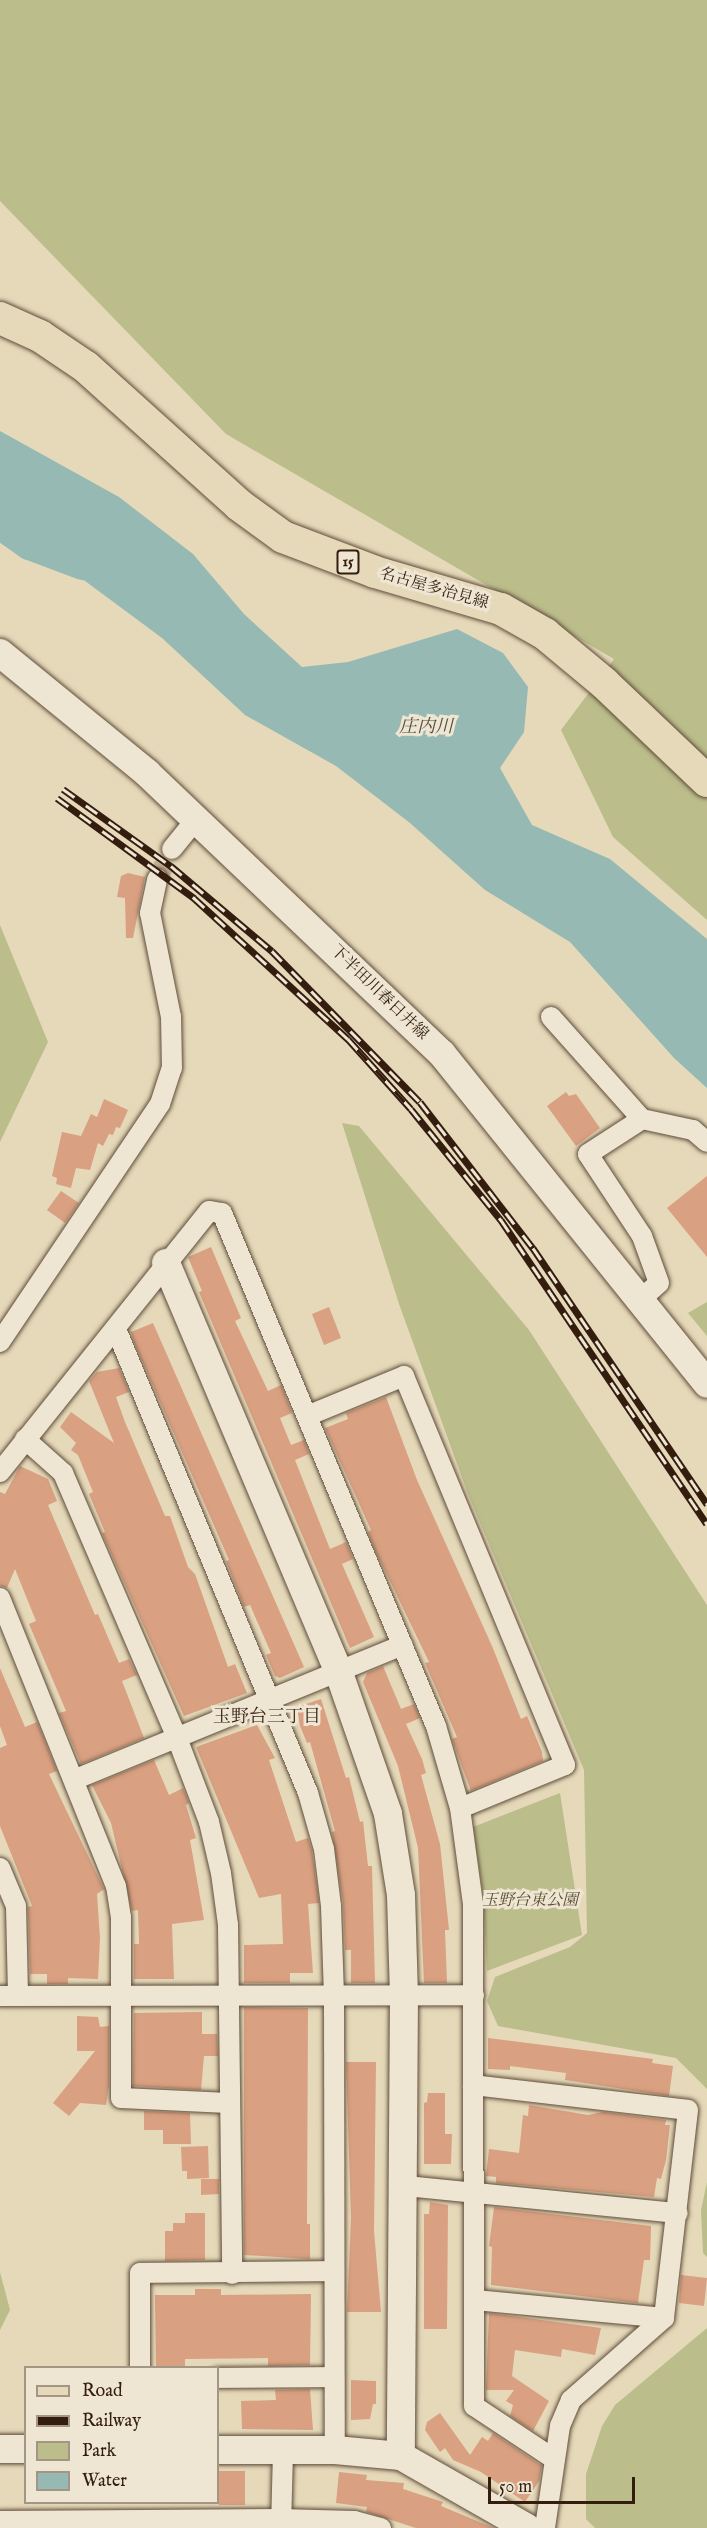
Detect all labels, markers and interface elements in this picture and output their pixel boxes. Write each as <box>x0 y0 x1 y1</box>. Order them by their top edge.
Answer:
road number: 15 <box>336 550 360 574</box>
street label: 名古屋多治見線 <box>378 564 490 614</box>
water label: 庄内川 <box>399 717 453 739</box>
street label: 下半田川春日井線 <box>326 942 432 1044</box>
district label: 玉野台三丁目 <box>213 1707 321 1729</box>
park label: 玉野台東公園 <box>482 1891 578 1911</box>
legend <box>24 2366 219 2504</box>
text: Road <box>82 2380 123 2403</box>
text: Railway <box>82 2410 141 2433</box>
text: Park <box>82 2440 116 2463</box>
scale bar <box>491 2465 638 2503</box>
text: Water <box>82 2470 127 2493</box>
text: 50 m <box>499 2476 532 2499</box>

